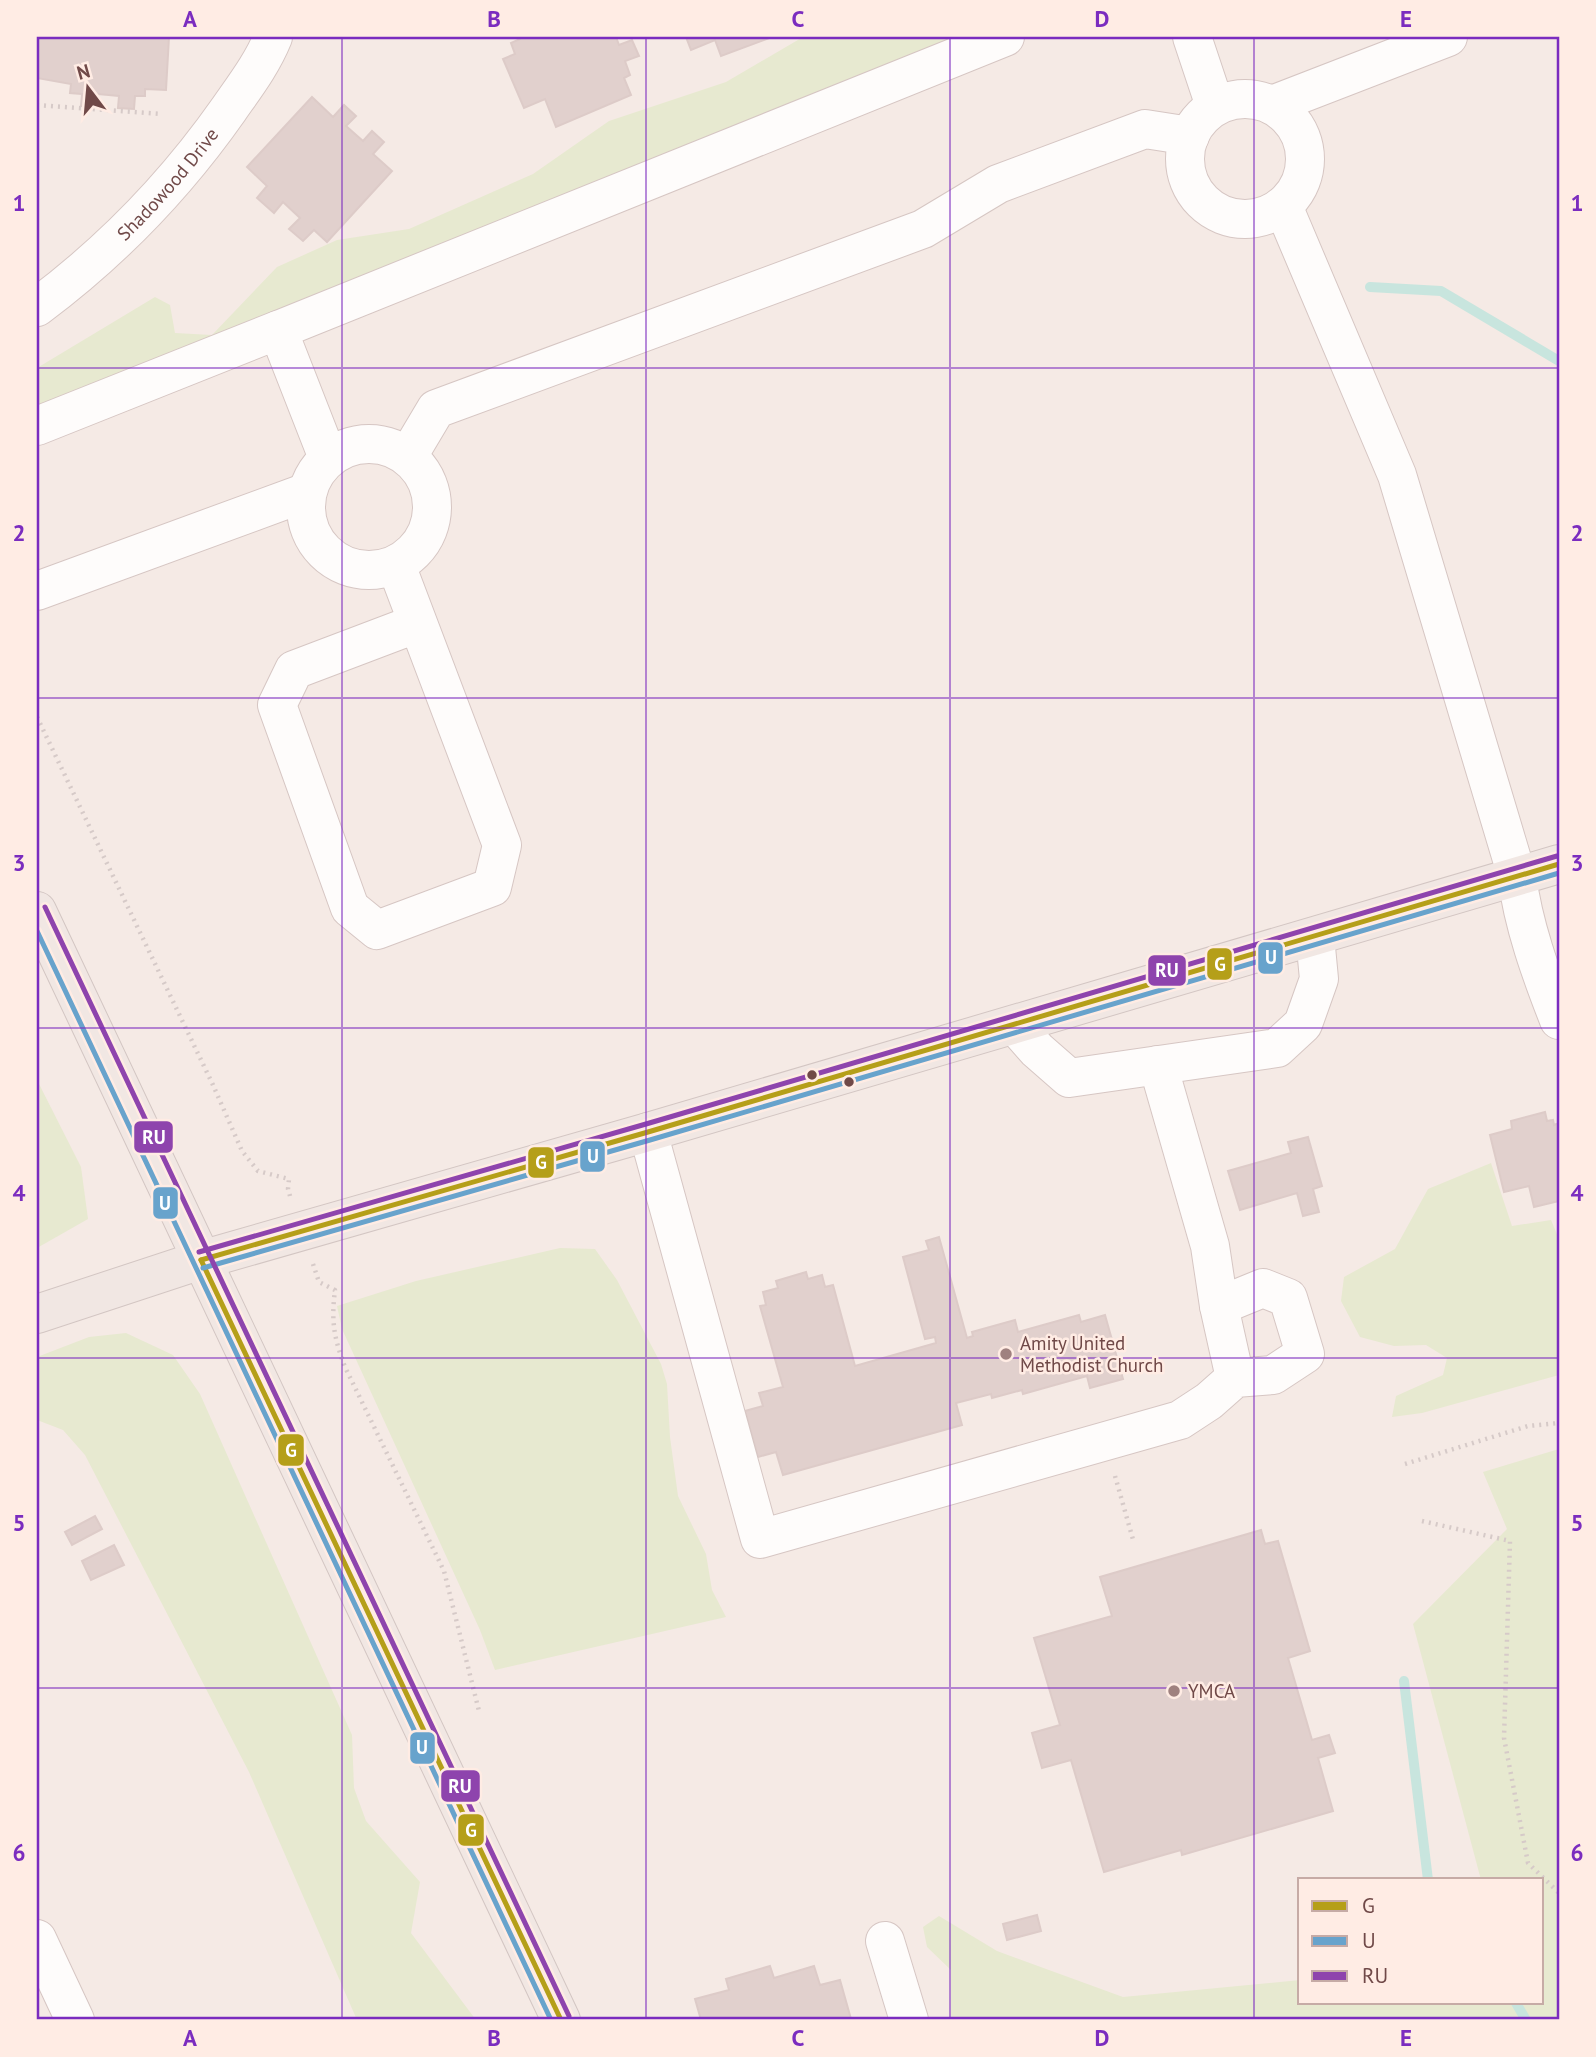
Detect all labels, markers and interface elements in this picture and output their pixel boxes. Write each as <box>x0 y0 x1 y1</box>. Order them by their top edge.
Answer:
text: A <box>183 4 197 33</box>
text: B <box>487 4 501 33</box>
text: C <box>792 4 805 33</box>
text: D <box>1095 4 1109 33</box>
text: E <box>1400 4 1412 33</box>
north arrow <box>52 52 122 122</box>
text: N <box>74 58 93 85</box>
street label: Shadowood Drive <box>112 123 223 245</box>
text: 1 <box>12 188 26 217</box>
text: 1 <box>1570 188 1584 217</box>
text: 2 <box>12 518 26 547</box>
text: 2 <box>1570 518 1584 547</box>
text: 3 <box>12 848 26 877</box>
text: 3 <box>1570 848 1584 877</box>
line badge: U <box>1257 941 1284 975</box>
text: U <box>1265 945 1277 969</box>
line badge: G <box>1206 947 1233 981</box>
text: G <box>1214 952 1226 976</box>
line badge: RU <box>1147 954 1187 987</box>
text: RU <box>1155 958 1179 982</box>
unlabelled marker <box>805 1068 819 1082</box>
unlabelled marker <box>842 1075 856 1089</box>
line badge: RU <box>133 1120 174 1154</box>
text: RU <box>142 1125 166 1149</box>
line badge: U <box>579 1140 606 1173</box>
text: U <box>587 1144 599 1168</box>
line badge: G <box>527 1146 555 1179</box>
text: G <box>535 1150 547 1174</box>
text: 4 <box>12 1178 26 1207</box>
text: 4 <box>1570 1178 1584 1207</box>
line badge: U <box>152 1186 179 1220</box>
text: U <box>159 1191 171 1215</box>
place label: Amity United Methodist Church <box>1020 1331 1163 1377</box>
marker: Amity United Methodist Church <box>998 1346 1014 1362</box>
line badge: G <box>277 1433 305 1467</box>
text: G <box>285 1438 297 1462</box>
text: 5 <box>12 1508 26 1537</box>
text: 5 <box>1570 1508 1584 1537</box>
place label: YMCA <box>1188 1679 1235 1703</box>
marker: YMCA <box>1166 1683 1182 1699</box>
line badge: U <box>409 1731 436 1765</box>
text: U <box>416 1735 428 1759</box>
line badge: RU <box>440 1769 481 1803</box>
text: RU <box>448 1774 472 1798</box>
line badge: G <box>457 1813 485 1847</box>
text: G <box>465 1818 477 1842</box>
text: 6 <box>12 1838 26 1867</box>
text: 6 <box>1570 1838 1584 1867</box>
legend <box>1298 1878 1544 2004</box>
text: G <box>1362 1892 1375 1919</box>
text: U <box>1362 1927 1376 1954</box>
text: RU <box>1362 1962 1388 1989</box>
text: A <box>183 2023 197 2052</box>
text: B <box>487 2023 501 2052</box>
text: C <box>792 2023 805 2052</box>
text: D <box>1095 2023 1109 2052</box>
text: E <box>1400 2023 1412 2052</box>

